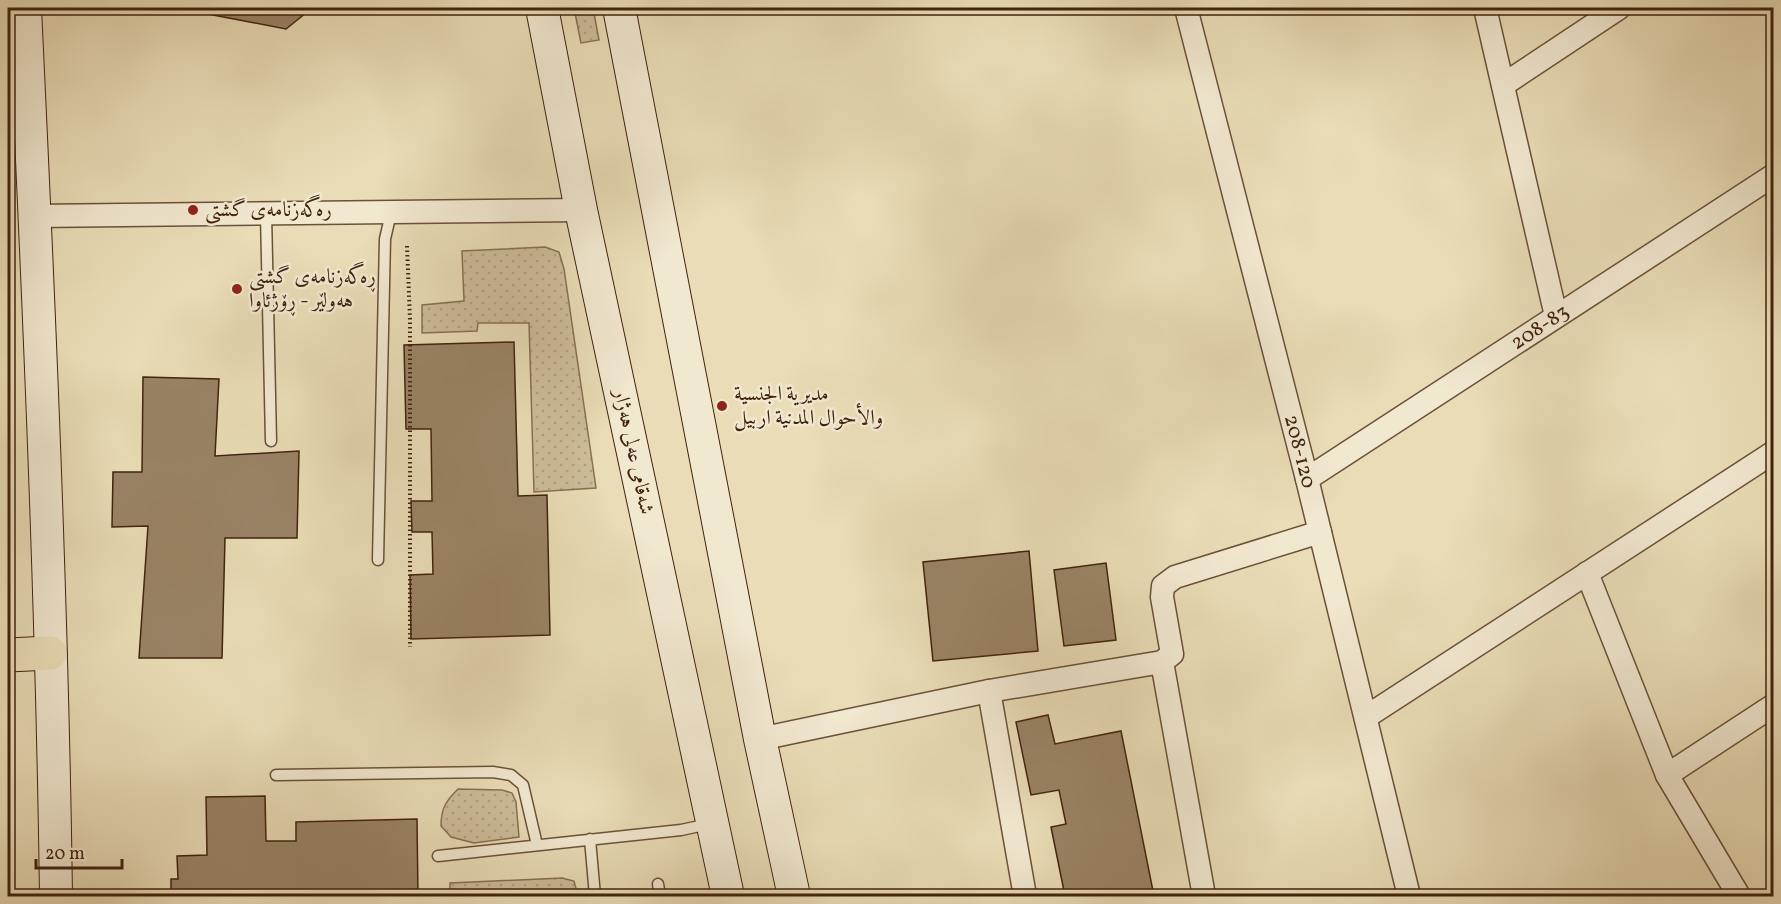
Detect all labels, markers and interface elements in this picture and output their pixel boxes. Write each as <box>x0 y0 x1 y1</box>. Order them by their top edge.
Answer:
place label: رەگەزنامەی گشتی <box>205 194 332 225</box>
marker: رەگەزنامەی گشتی <box>186 203 200 217</box>
place label: ڕەگەزنامەی گشتی هەولێر - ڕۆژئاوا <box>249 261 376 317</box>
marker: ڕەگەزنامەی گشتی هەولێر - ڕۆژئاوا <box>230 282 244 296</box>
street label: 208-83 <box>1505 298 1575 357</box>
place label: مديرية الجنسية والأحوال المدنية اربيل <box>734 380 883 433</box>
street label: شەقامی عەلی هەژار <box>605 385 660 517</box>
marker: مديرية الجنسية والأحوال المدنية اربيل <box>715 399 729 413</box>
street label: 208-120 <box>1277 412 1323 491</box>
scale bar <box>36 832 122 870</box>
text: 20 m <box>45 842 85 867</box>

